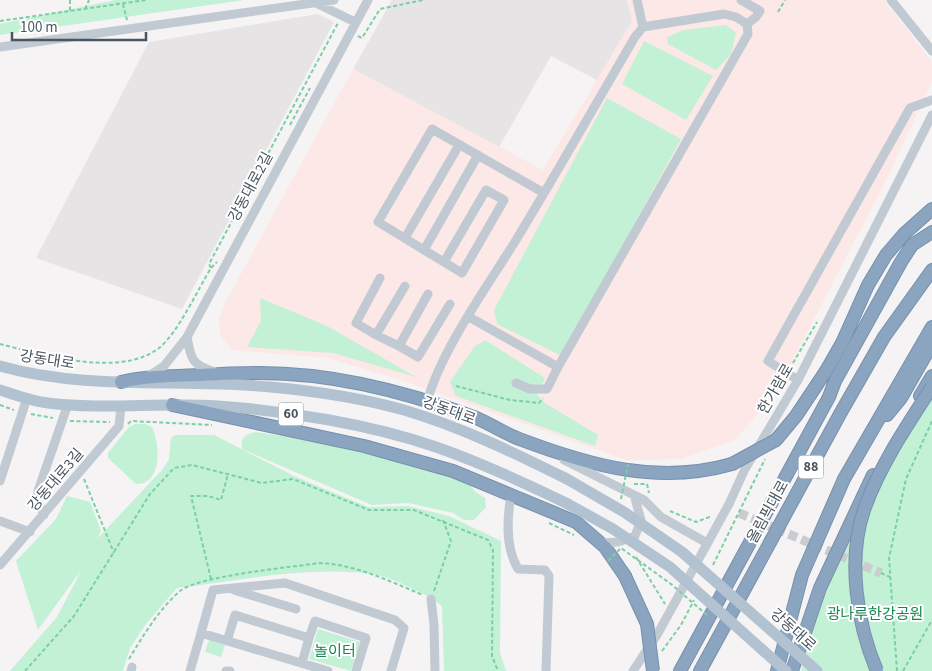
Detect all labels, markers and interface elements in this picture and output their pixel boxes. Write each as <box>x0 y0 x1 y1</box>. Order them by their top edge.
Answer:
scale bar <box>12 10 146 42</box>
text: 100 m <box>20 17 58 38</box>
street label: 강동대로2길 <box>224 148 278 226</box>
street label: 강동대로 <box>18 345 76 375</box>
street label: 한가람로 <box>753 360 799 418</box>
street label: 강동대로 <box>419 392 479 430</box>
road number: 60 <box>278 402 304 426</box>
street label: 강동대로3길 <box>23 444 89 516</box>
road number: 88 <box>798 456 824 478</box>
street label: 올림픽대로 <box>742 477 794 547</box>
street label: 강동대로 <box>765 604 821 656</box>
park label: 광나루한강공원 <box>827 604 923 625</box>
park label: 놀이터 <box>314 641 356 662</box>

